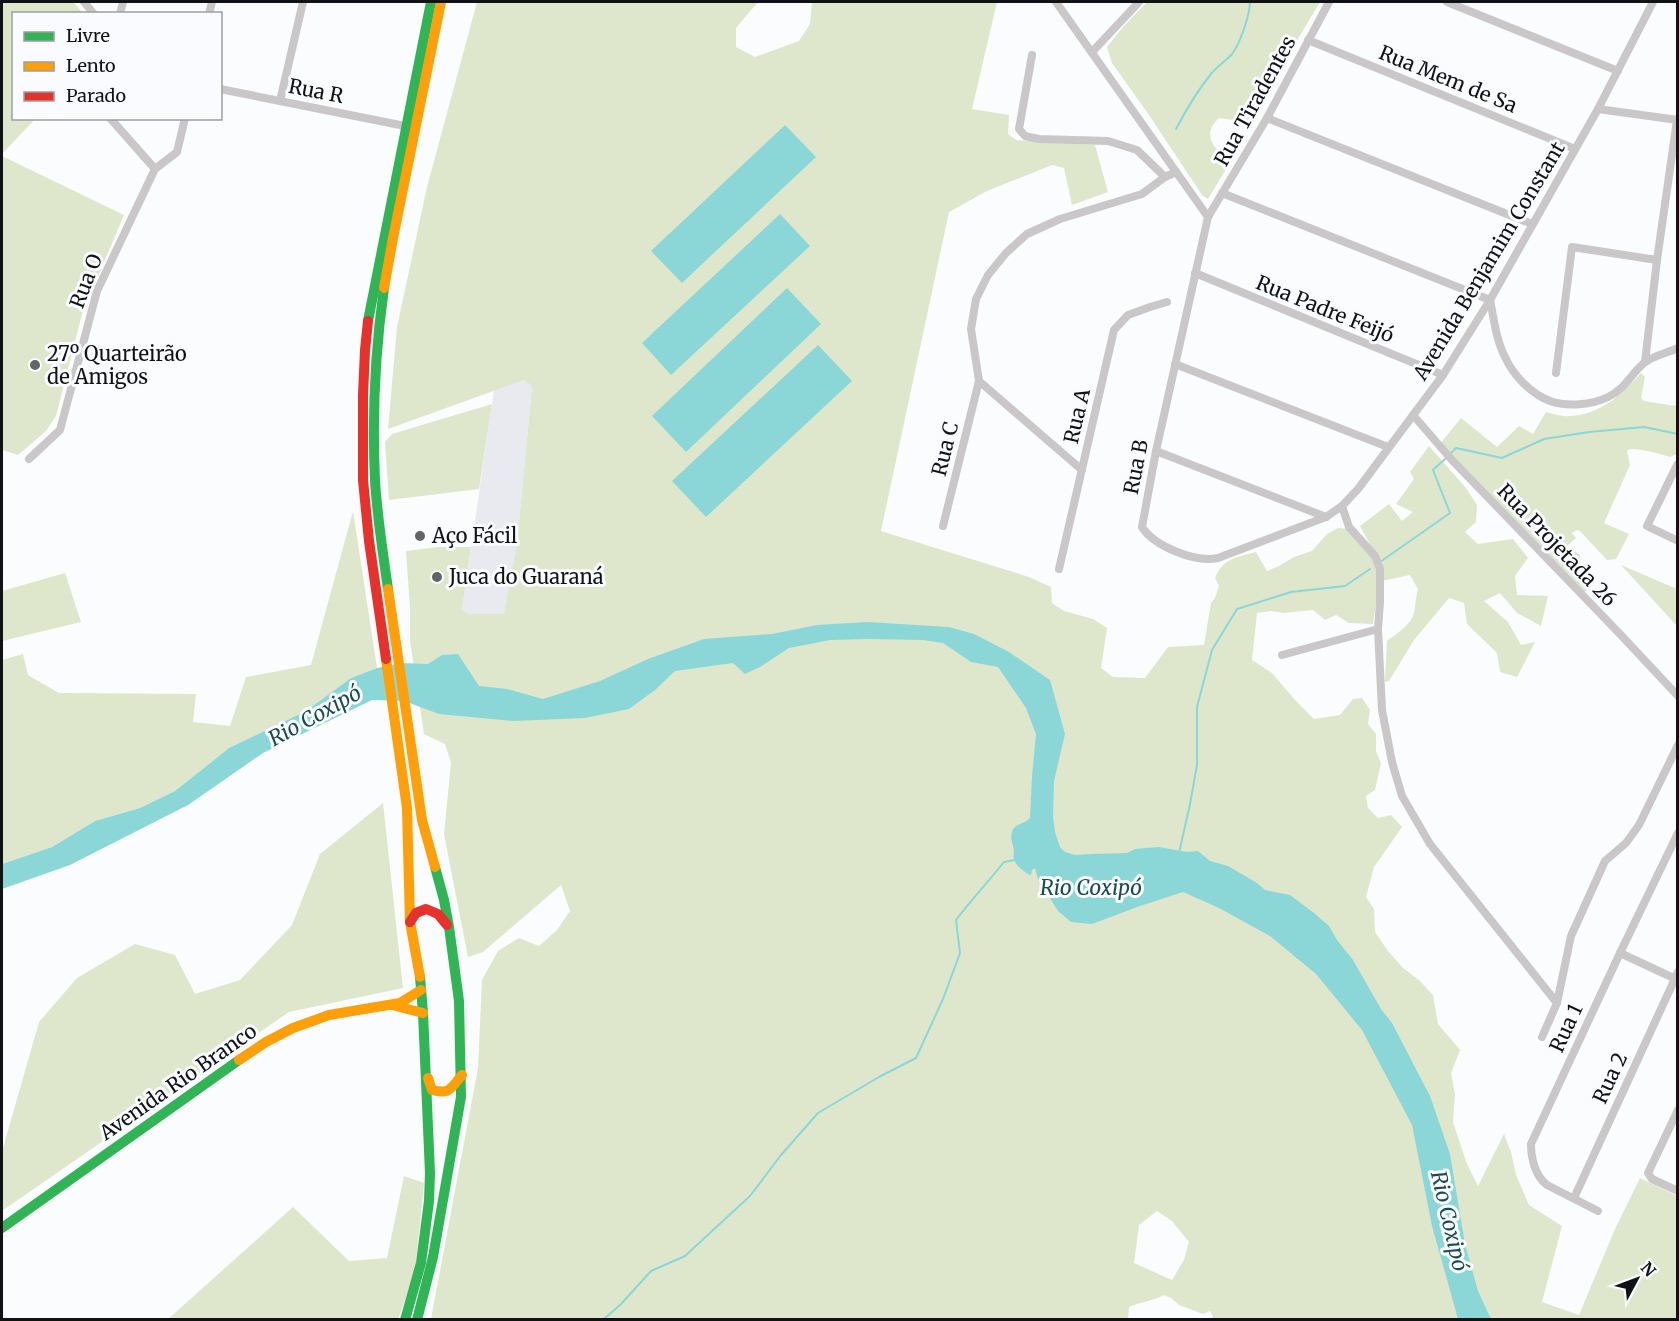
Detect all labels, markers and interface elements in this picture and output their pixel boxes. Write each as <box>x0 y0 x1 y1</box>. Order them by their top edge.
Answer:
legend <box>12 12 222 120</box>
text: Livre <box>66 24 110 47</box>
street label: Rua Tiradentes <box>1208 31 1301 170</box>
street label: Rua Mem de Sa <box>1376 39 1521 118</box>
text: Lento <box>66 54 116 77</box>
street label: Rua R <box>286 73 346 108</box>
text: Parado <box>66 84 126 107</box>
street label: Avenida Benjamim Constant <box>1407 137 1570 385</box>
street label: Rua O <box>64 250 107 311</box>
street label: Rua Padre Feijó <box>1253 270 1398 348</box>
place label: 27º Quarteirão de Amigos <box>47 341 187 389</box>
marker: 27º Quarteirão de Amigos <box>28 358 42 372</box>
street label: Rua A <box>1058 385 1095 446</box>
street label: Rua C <box>926 419 963 478</box>
street label: Rua B <box>1118 438 1153 496</box>
street label: Rua Projetada 26 <box>1492 478 1622 611</box>
place label: Aço Fácil <box>431 523 517 548</box>
marker: Aço Fácil <box>413 529 427 543</box>
place label: Juca do Guaraná <box>448 564 604 589</box>
marker: Juca do Guaraná <box>430 570 444 584</box>
water label: Rio Coxipó <box>264 679 366 752</box>
water label: Rio Coxipó <box>1040 874 1142 901</box>
street label: Rua 1 <box>1544 1000 1588 1056</box>
street label: Avenida Rio Branco <box>93 1018 261 1146</box>
street label: Rua 2 <box>1587 1048 1632 1107</box>
water label: Rio Coxipó <box>1425 1168 1474 1274</box>
north arrow <box>1607 1249 1667 1309</box>
text: N <box>1637 1258 1660 1281</box>

